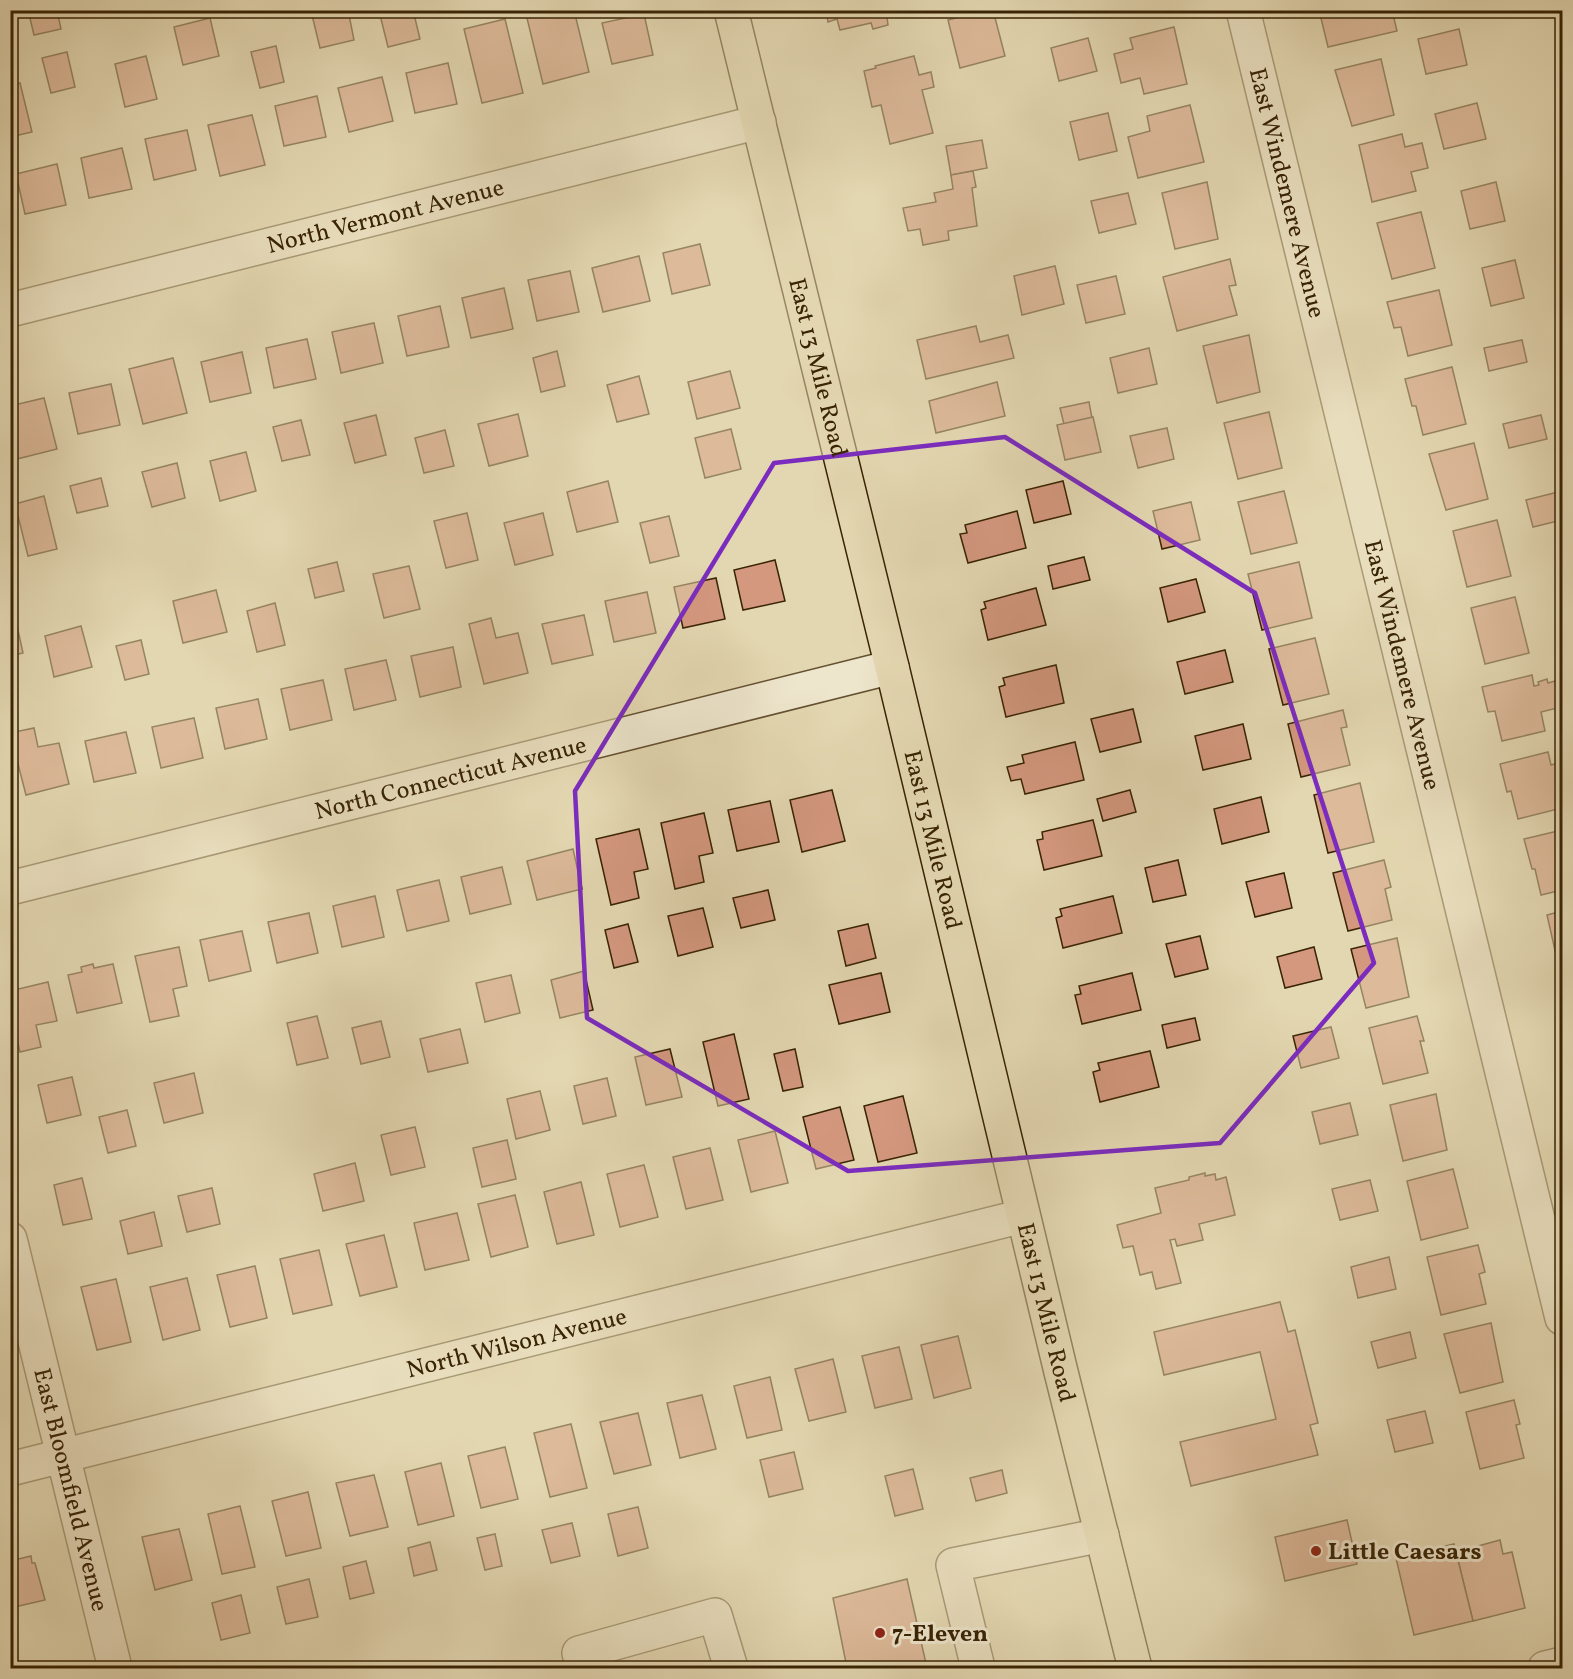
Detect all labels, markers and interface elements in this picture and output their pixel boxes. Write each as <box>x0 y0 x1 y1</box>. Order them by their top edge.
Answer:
street label: East Windemere Avenue <box>1239 64 1333 322</box>
street label: North Vermont Avenue <box>264 172 508 264</box>
street label: East 13 Mile Road <box>778 275 855 461</box>
street label: East Windemere Avenue <box>1354 537 1448 794</box>
street label: North Connecticut Avenue <box>311 729 590 830</box>
street label: East 13 Mile Road <box>894 747 969 933</box>
street label: East 13 Mile Road <box>1007 1220 1083 1406</box>
street label: North Wilson Avenue <box>403 1301 631 1388</box>
street label: East Bloomfield Avenue <box>23 1365 116 1615</box>
place label: Little Caesars <box>1328 1536 1482 1570</box>
marker: Little Caesars <box>1309 1544 1323 1558</box>
place label: 7-Eleven <box>892 1618 988 1652</box>
marker: 7-Eleven <box>873 1626 887 1640</box>

